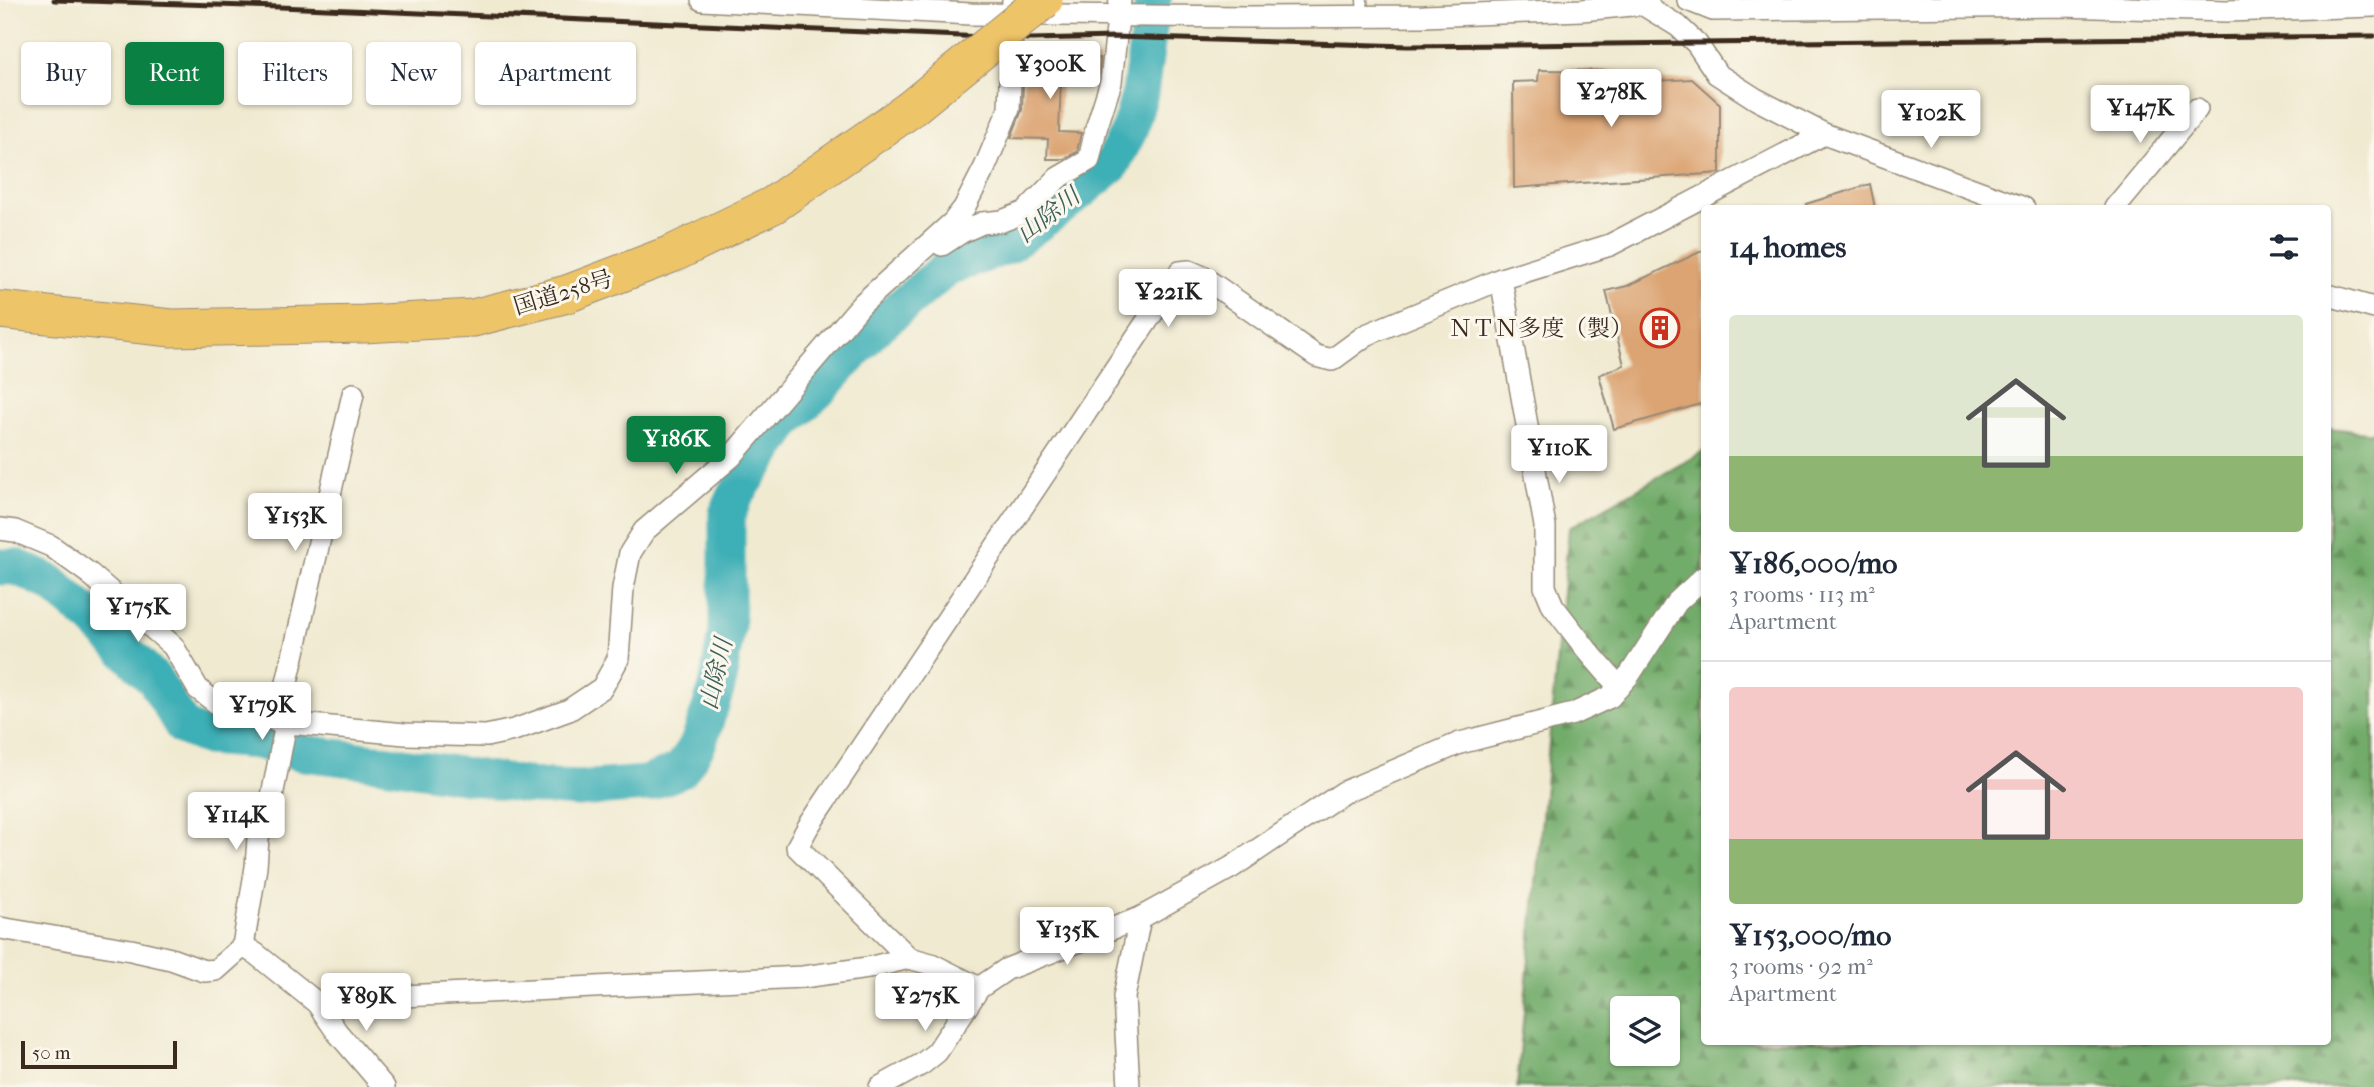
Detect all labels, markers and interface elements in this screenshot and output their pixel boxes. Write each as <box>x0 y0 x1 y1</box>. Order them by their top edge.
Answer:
chip: Buy <box>21 42 111 105</box>
chip: Rent <box>125 42 224 105</box>
chip: Filters <box>238 42 352 105</box>
chip: New <box>366 42 461 105</box>
chip: Apartment <box>475 42 636 105</box>
pin: ¥300K <box>1001 42 1099 101</box>
text: ¥300K <box>1015 50 1085 77</box>
pin: ¥278K <box>1562 69 1660 129</box>
text: ¥278K <box>1576 78 1646 105</box>
pin: ¥147K <box>2091 86 2189 145</box>
pin: ¥102K <box>1882 90 1980 150</box>
text: ¥147K <box>2107 94 2173 121</box>
text: ¥102K <box>1897 99 1965 126</box>
water label: 山除川 <box>1011 180 1087 248</box>
icon: filters <box>2265 228 2303 266</box>
text: 14 homes <box>1729 230 1846 265</box>
street label: 国道258号 <box>510 265 616 320</box>
pin: ¥221K <box>1119 270 1217 329</box>
text: ¥221K <box>1135 278 1201 305</box>
building icon: ＮＴＮ多度（製） <box>1639 307 1681 349</box>
place label: ＮＴＮ多度（製） <box>1449 315 1633 342</box>
icon: home <box>1953 360 2079 486</box>
pin: ¥186K <box>627 416 725 476</box>
text: ¥186K <box>643 425 709 452</box>
pin: ¥110K <box>1510 426 1608 485</box>
text: ¥110K <box>1527 434 1591 461</box>
pin: ¥153K <box>246 494 344 553</box>
text: ¥153K <box>264 502 326 529</box>
text: ¥186,000/mo <box>1729 546 1898 581</box>
text: 3 rooms · 113 m² <box>1729 581 1875 608</box>
pin: ¥175K <box>89 584 187 644</box>
text: ¥175K <box>106 593 170 620</box>
text: Apartment <box>1729 608 1837 635</box>
water label: 山除川 <box>694 633 738 712</box>
pin: ¥179K <box>213 682 311 742</box>
text: ¥179K <box>229 691 295 718</box>
icon: home <box>1953 732 2079 858</box>
pin: ¥114K <box>187 792 285 852</box>
text: ¥114K <box>204 801 268 828</box>
pin: ¥135K <box>1018 908 1116 967</box>
text: ¥135K <box>1036 916 1098 943</box>
text: ¥153,000/mo <box>1729 918 1891 953</box>
text: 3 rooms · 92 m² <box>1729 953 1873 980</box>
pin: ¥89K <box>325 974 407 1033</box>
pin: ¥275K <box>876 974 974 1033</box>
text: Apartment <box>1729 980 1837 1007</box>
text: ¥89K <box>337 982 395 1009</box>
text: ¥275K <box>891 982 959 1009</box>
map controls <box>1610 996 1680 1066</box>
button: layers <box>1610 996 1680 1066</box>
scale bar <box>21 1038 177 1070</box>
text: 50 m <box>32 1042 71 1064</box>

